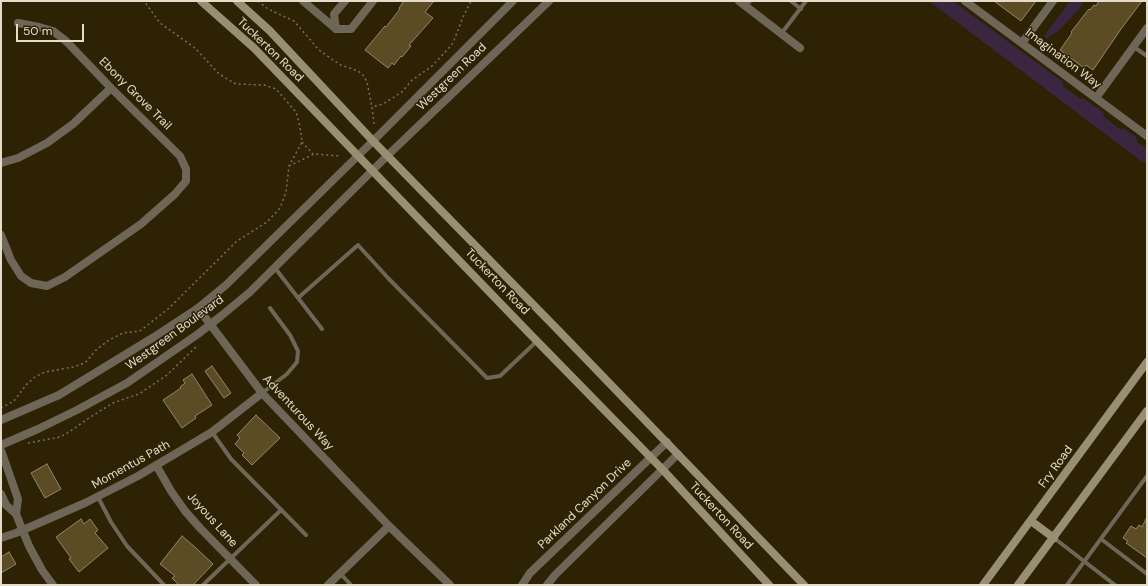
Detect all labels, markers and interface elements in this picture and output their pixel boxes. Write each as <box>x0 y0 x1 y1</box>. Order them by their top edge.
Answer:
street label: Tuckerton Road <box>234 15 306 85</box>
scale bar <box>18 16 86 42</box>
text: 50 m <box>23 23 52 39</box>
street label: Imagination Way <box>1022 26 1104 92</box>
street label: Westgreen Road <box>414 40 490 114</box>
street label: Ebony Grove Trail <box>96 55 174 133</box>
street label: Tuckerton Road <box>462 246 532 318</box>
street label: Westgreen Boulevard <box>123 293 227 373</box>
street label: Adventurous Way <box>259 372 337 454</box>
street label: Momentus Path <box>89 438 173 492</box>
street label: Fry Road <box>1036 443 1076 491</box>
street label: Parkland Canyon Drive <box>535 456 635 552</box>
street label: Tuckerton Road <box>686 479 756 553</box>
street label: Joyous Lane <box>184 490 240 550</box>

